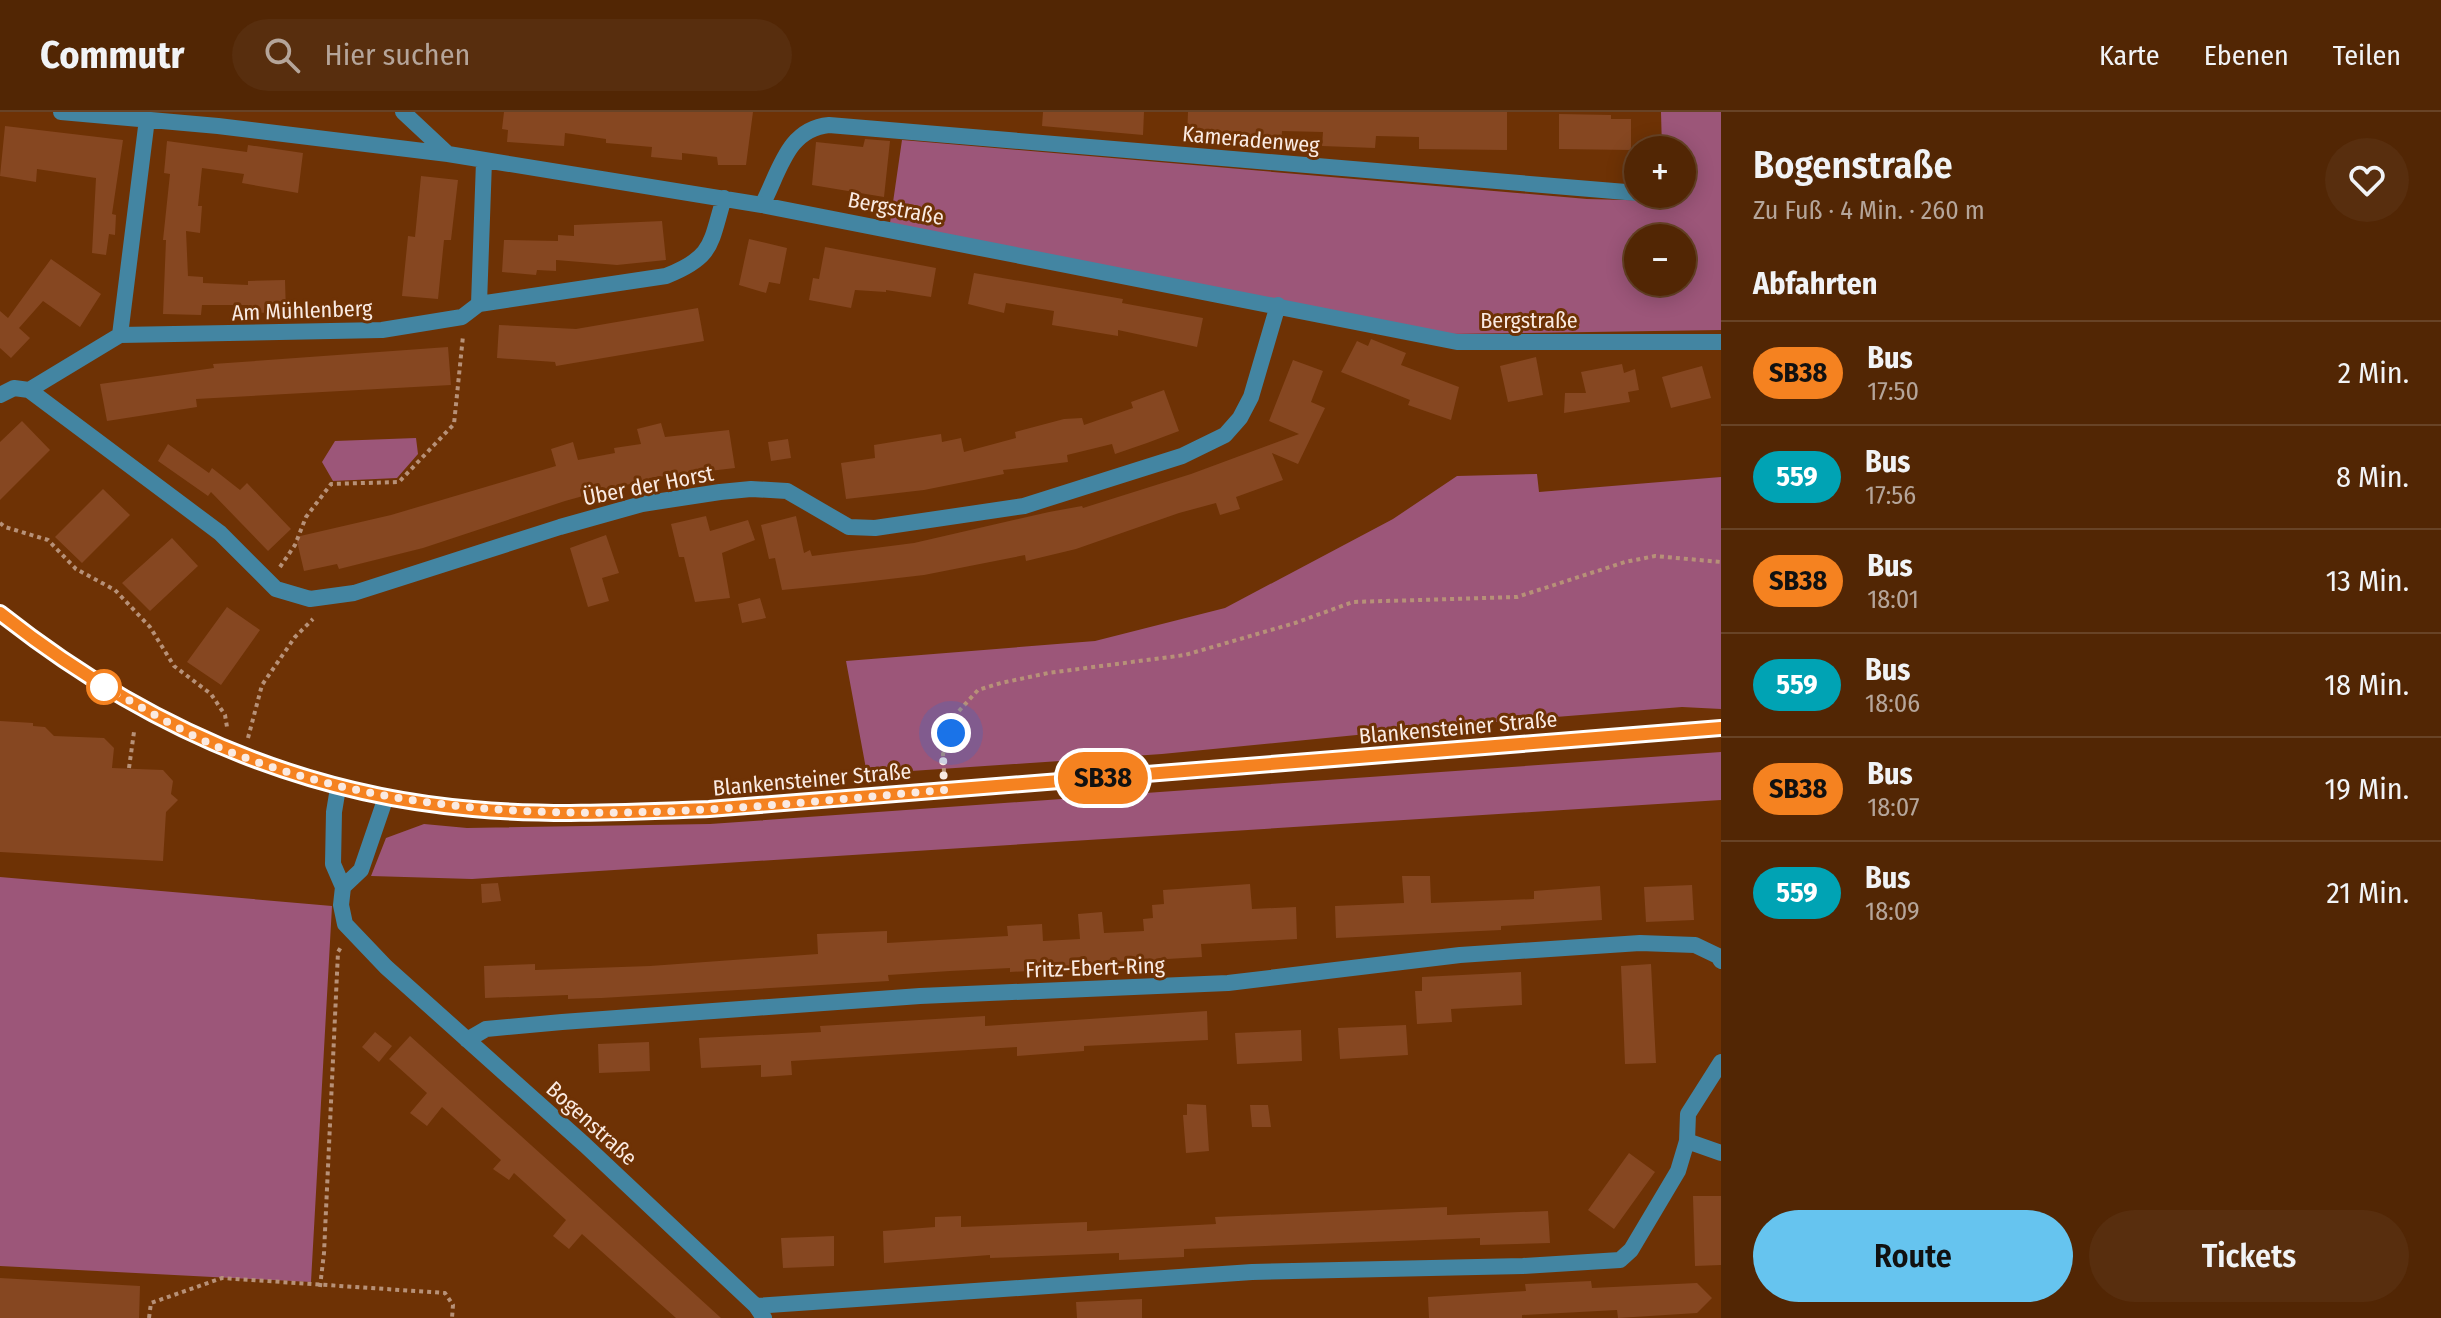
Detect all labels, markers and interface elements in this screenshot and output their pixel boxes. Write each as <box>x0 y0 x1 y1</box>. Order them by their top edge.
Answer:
search box <box>232 19 792 91</box>
text: Commutr <box>40 32 184 78</box>
icon: search <box>260 33 304 77</box>
text: Hier suchen <box>324 37 470 73</box>
text: Karte <box>2099 39 2160 72</box>
text: Ebenen <box>2204 39 2289 72</box>
text: Teilen <box>2333 39 2401 72</box>
street label: Kameradenweg <box>1181 120 1321 159</box>
map controls <box>1624 136 1696 296</box>
button: + <box>1624 136 1696 208</box>
button: heart <box>2325 138 2409 222</box>
text: Bogenstraße <box>1753 142 1953 188</box>
street label: Bergstraße <box>845 186 946 231</box>
text: Zu Fuß · 4 Min. · 260 m <box>1753 195 1985 226</box>
button: − <box>1624 224 1696 296</box>
text: Abfahrten <box>1753 266 1877 302</box>
street label: Am Mühlenberg <box>231 295 374 326</box>
street label: Bergstraße <box>1480 307 1578 334</box>
text: Bus <box>1867 340 1913 376</box>
text: 2 Min. <box>2338 355 2409 391</box>
text: SB38 <box>1769 356 1827 389</box>
text: 17:50 <box>1867 376 1919 407</box>
text: Bus <box>1865 444 1910 480</box>
street label: Über der Horst <box>580 459 717 511</box>
text: 8 Min. <box>2336 459 2409 495</box>
text: 559 <box>1776 460 1818 493</box>
text: 17:56 <box>1865 480 1916 511</box>
text: Bus <box>1867 548 1913 584</box>
text: 13 Min. <box>2326 563 2409 599</box>
text: SB38 <box>1769 564 1827 597</box>
text: 18:01 <box>1867 584 1919 615</box>
text: Bus <box>1865 652 1910 688</box>
text: 18 Min. <box>2324 667 2409 703</box>
text: 559 <box>1776 668 1818 701</box>
unlabelled marker <box>87 670 121 704</box>
text: 18:06 <box>1865 688 1920 719</box>
street label: Blankensteiner Straße <box>1358 705 1558 750</box>
your location <box>931 713 971 753</box>
line badge: SB38 <box>1047 752 1159 804</box>
text: Bus <box>1867 756 1913 792</box>
street label: Blankensteiner Straße <box>712 757 912 802</box>
text: SB38 <box>1074 761 1132 794</box>
text: 19 Min. <box>2325 771 2409 807</box>
text: SB38 <box>1769 772 1827 805</box>
text: 18:07 <box>1867 792 1919 823</box>
text: Bus <box>1865 860 1910 896</box>
text: 21 Min. <box>2327 875 2409 911</box>
text: 559 <box>1776 876 1818 909</box>
text: 18:09 <box>1865 896 1920 927</box>
street label: Fritz-Ebert-Ring <box>1025 952 1166 983</box>
street label: Bogenstraße <box>541 1076 643 1171</box>
button: Route <box>1753 1210 2073 1302</box>
button: Tickets <box>2089 1210 2409 1302</box>

